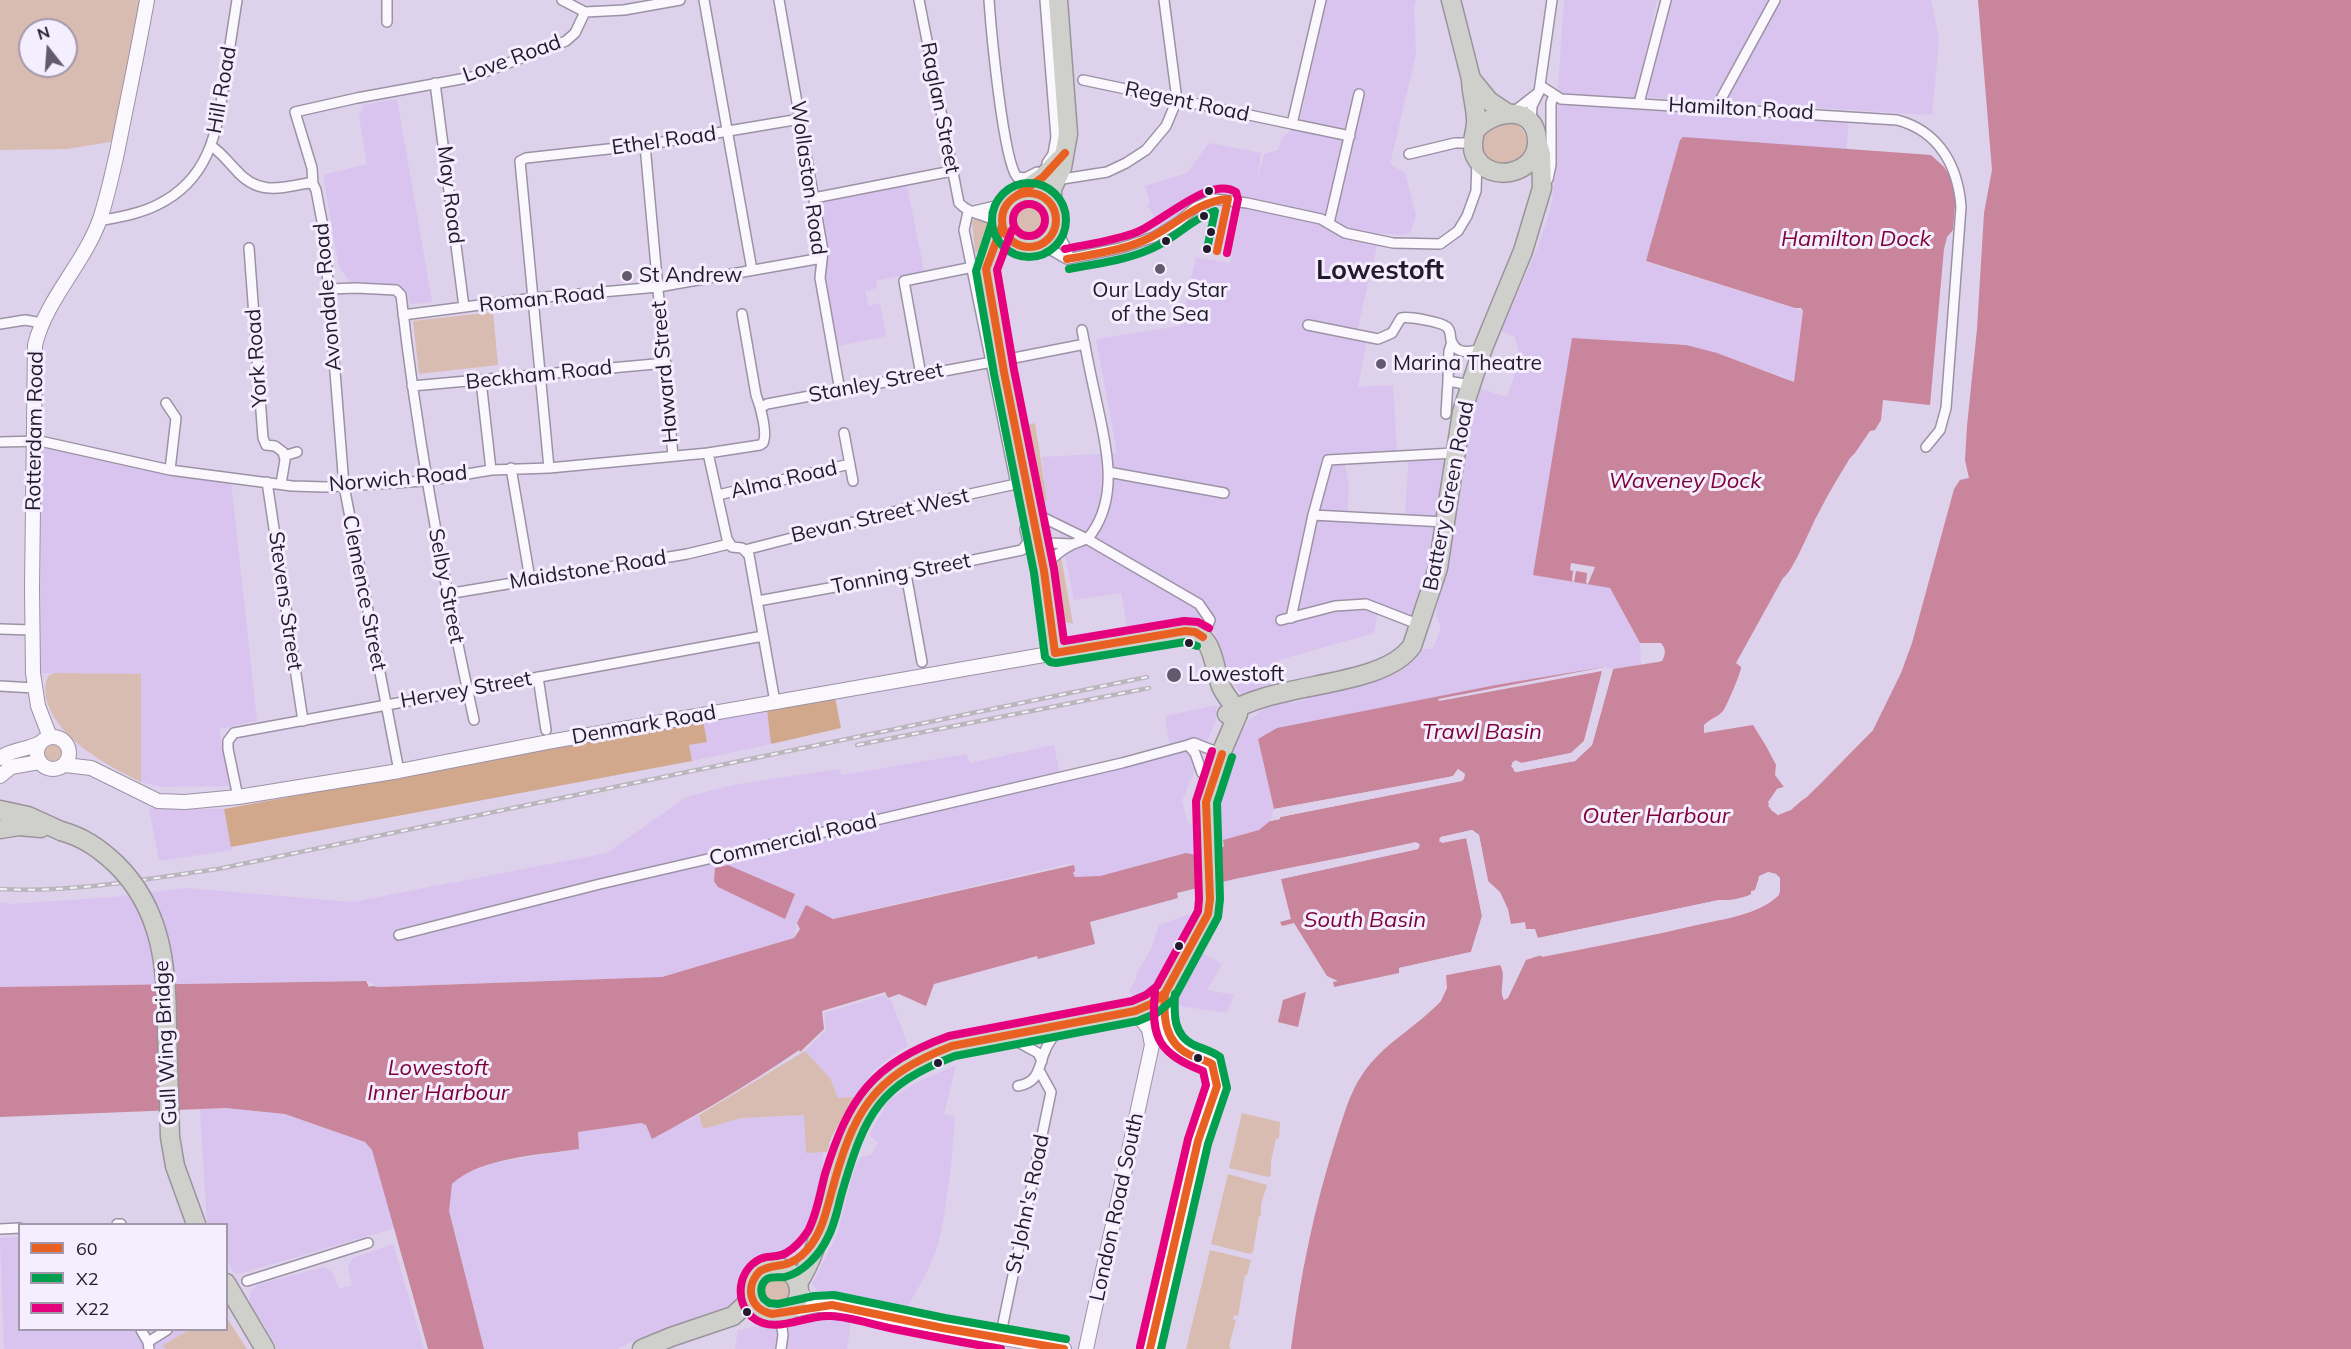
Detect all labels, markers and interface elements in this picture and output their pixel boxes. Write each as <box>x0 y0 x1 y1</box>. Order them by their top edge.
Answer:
north arrow <box>18 18 78 78</box>
text: N <box>35 21 52 44</box>
street label: Love Road <box>460 30 564 88</box>
street label: Raglan Street <box>915 40 965 176</box>
street label: Hill Road <box>202 44 242 136</box>
street label: Regent Road <box>1123 77 1251 127</box>
street label: Hamilton Road <box>1668 93 1814 125</box>
street label: Wollaston Road <box>785 99 831 257</box>
street label: Ethel Road <box>610 121 718 161</box>
street label: May Road <box>431 145 469 245</box>
unlabelled marker <box>1203 185 1215 197</box>
unlabelled marker <box>1198 210 1210 222</box>
street label: Avondale Road <box>309 222 347 372</box>
unlabelled marker <box>1205 226 1217 238</box>
water label: Hamilton Dock <box>1781 226 1931 252</box>
unlabelled marker <box>1160 235 1172 247</box>
unlabelled marker <box>1201 243 1213 255</box>
district label: Lowestoft <box>1316 255 1444 287</box>
marker: Our Lady Star of the Sea <box>1153 262 1167 276</box>
place label: St Andrew <box>639 263 742 289</box>
marker: St Andrew <box>620 269 634 283</box>
place label: Our Lady Star of the Sea <box>1092 278 1228 328</box>
street label: Roman Road <box>478 280 606 318</box>
street label: Haward Street <box>646 300 684 444</box>
street label: York Road <box>241 308 273 408</box>
street label: Rotterdam Road <box>21 351 49 511</box>
place label: Marina Theatre <box>1393 351 1542 377</box>
street label: Beckham Road <box>464 355 614 395</box>
marker: Marina Theatre <box>1374 357 1388 371</box>
street label: Stanley Street <box>807 358 945 408</box>
street label: Battery Green Road <box>1418 399 1480 593</box>
street label: Alma Road <box>728 456 840 504</box>
street label: Norwich Road <box>328 460 468 498</box>
water label: Waveney Dock <box>1608 468 1762 494</box>
street label: Bevan Street West <box>789 483 971 549</box>
street label: Clemence Street <box>337 513 391 673</box>
street label: Selby Street <box>423 526 469 646</box>
street label: Stevens Street <box>263 530 307 672</box>
street label: Maidstone Road <box>508 545 668 595</box>
street label: Tonning Street <box>829 548 973 600</box>
unlabelled marker <box>1183 637 1195 649</box>
place label: Lowestoft <box>1188 662 1284 688</box>
street label: Hervey Street <box>398 666 534 714</box>
marker: Lowestoft <box>1165 666 1183 684</box>
street label: Denmark Road <box>570 700 718 750</box>
water label: Trawl Basin <box>1422 719 1542 745</box>
water label: Outer Harbour <box>1582 803 1730 829</box>
street label: Commercial Road <box>707 808 879 872</box>
water label: South Basin <box>1304 907 1426 933</box>
unlabelled marker <box>1173 940 1185 952</box>
street label: Gull Wing Bridge <box>149 960 183 1126</box>
unlabelled marker <box>1192 1052 1204 1064</box>
water label: Lowestoft Inner Harbour <box>367 1055 509 1106</box>
unlabelled marker <box>932 1057 944 1069</box>
street label: London Road South <box>1085 1111 1149 1303</box>
street label: St John's Road <box>1001 1132 1055 1276</box>
legend <box>18 1223 228 1331</box>
text: 60 <box>76 1237 98 1260</box>
text: X2 <box>76 1267 99 1290</box>
text: X22 <box>76 1297 109 1320</box>
unlabelled marker <box>741 1306 753 1318</box>

